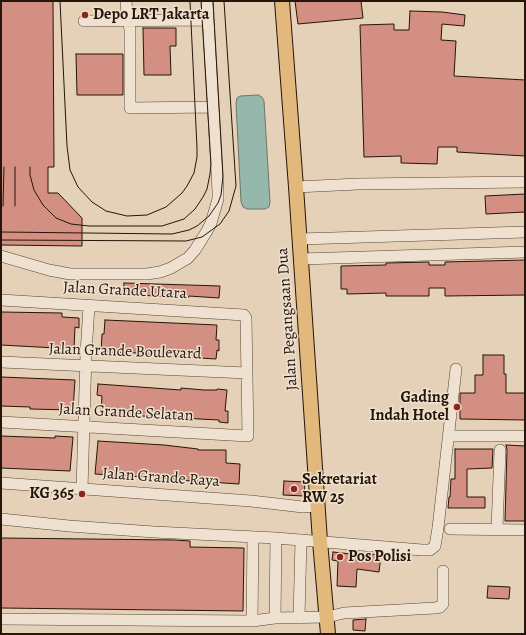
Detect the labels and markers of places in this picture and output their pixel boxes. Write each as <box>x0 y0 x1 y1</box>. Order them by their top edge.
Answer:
place label: Depo LRT Jakarta <box>93 5 210 25</box>
marker: Depo LRT Jakarta <box>80 10 90 20</box>
place label: Gading Indah Hotel <box>370 388 449 426</box>
marker: Gading Indah Hotel <box>452 402 462 412</box>
place label: Sekretariat RW 25 <box>302 470 377 508</box>
place label: KG 365 <box>29 484 74 504</box>
marker: Sekretariat RW 25 <box>289 484 299 494</box>
marker: KG 365 <box>77 489 87 499</box>
place label: Pos Polisi <box>348 547 411 567</box>
marker: Pos Polisi <box>335 552 345 562</box>

